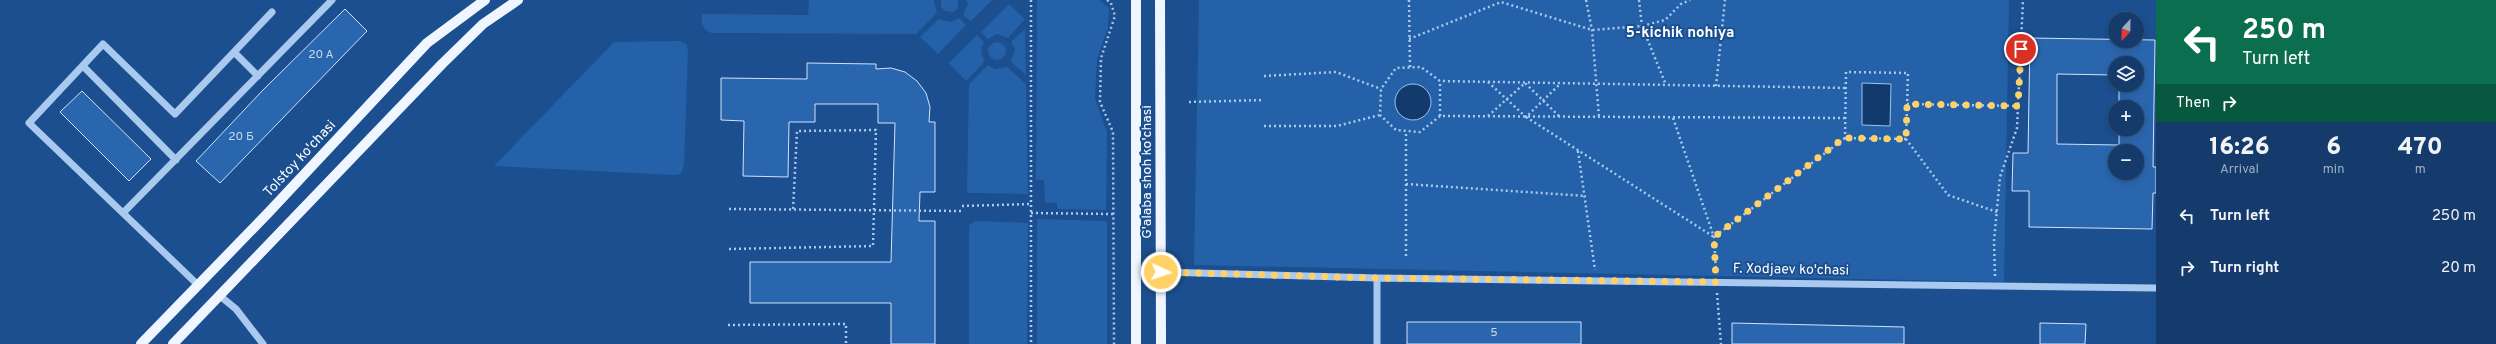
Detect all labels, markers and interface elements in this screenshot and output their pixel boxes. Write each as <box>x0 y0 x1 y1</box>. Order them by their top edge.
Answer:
north arrow <box>2108 12 2144 48</box>
map controls <box>2108 12 2144 180</box>
text: 250 m <box>2242 13 2326 49</box>
icon: left <box>2176 16 2228 68</box>
district label: 5-kichik nohiya <box>1626 24 1734 43</box>
pin <box>2004 32 2038 66</box>
icon: arrive <box>2010 38 2032 60</box>
house number: 20 А <box>308 47 334 63</box>
text: Turn left <box>2242 48 2310 71</box>
button: layers <box>2108 56 2144 92</box>
icon: right <box>2218 92 2240 114</box>
text: Then <box>2176 94 2210 113</box>
button: + <box>2108 100 2144 136</box>
street label: G'alaba shoh ko'chasi <box>1139 105 1156 239</box>
street label: Tolstoy ko'chasi <box>260 117 340 201</box>
house number: 20 Б <box>228 129 254 145</box>
text: 16:26 <box>2209 133 2270 163</box>
text: 6 <box>2326 133 2341 163</box>
text: 470 <box>2398 133 2443 163</box>
button: − <box>2108 144 2144 180</box>
text: Arrival <box>2220 162 2259 178</box>
text: min <box>2323 162 2344 178</box>
text: m <box>2415 162 2426 178</box>
icon: left <box>2176 205 2198 227</box>
text: Turn left <box>2210 207 2270 226</box>
text: 250 m <box>2432 207 2476 226</box>
position arrow <box>1140 251 1182 293</box>
icon: right <box>2176 257 2198 279</box>
text: Turn right <box>2210 259 2279 278</box>
text: 20 m <box>2441 259 2476 278</box>
street label: F. Xodjaev ko'chasi <box>1733 260 1849 280</box>
house number: 5 <box>1490 325 1498 341</box>

